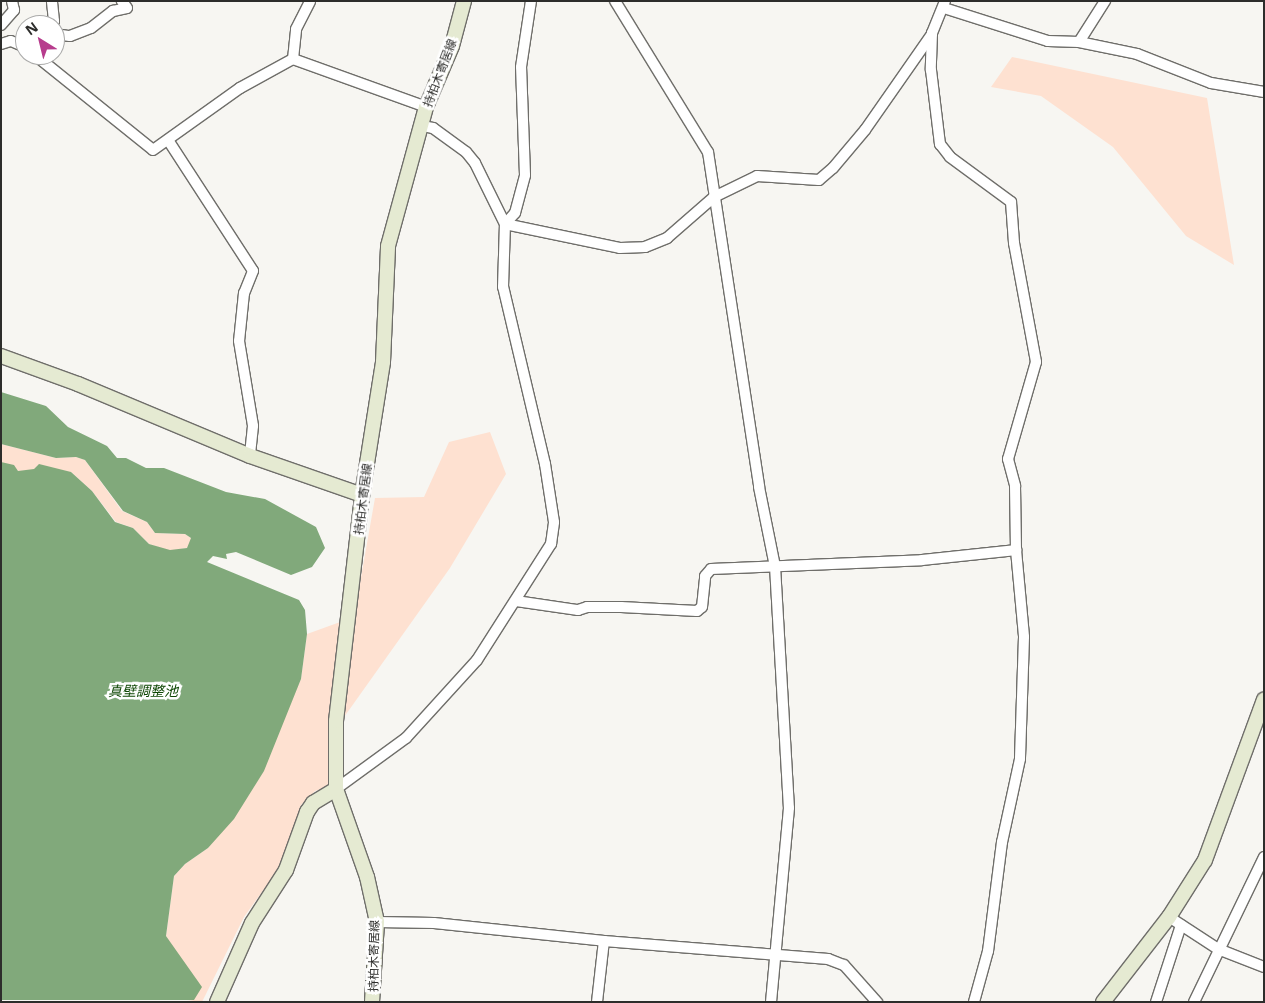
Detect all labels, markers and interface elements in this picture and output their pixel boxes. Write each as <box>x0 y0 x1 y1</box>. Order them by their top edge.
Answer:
north arrow <box>15 15 65 65</box>
text: N <box>21 17 42 39</box>
street label: 持柏木寄居線 <box>420 37 460 109</box>
street label: 持柏木寄居線 <box>351 462 375 536</box>
water label: 真壁調整池 <box>108 683 178 699</box>
street label: 持柏木寄居線 <box>366 920 382 992</box>

